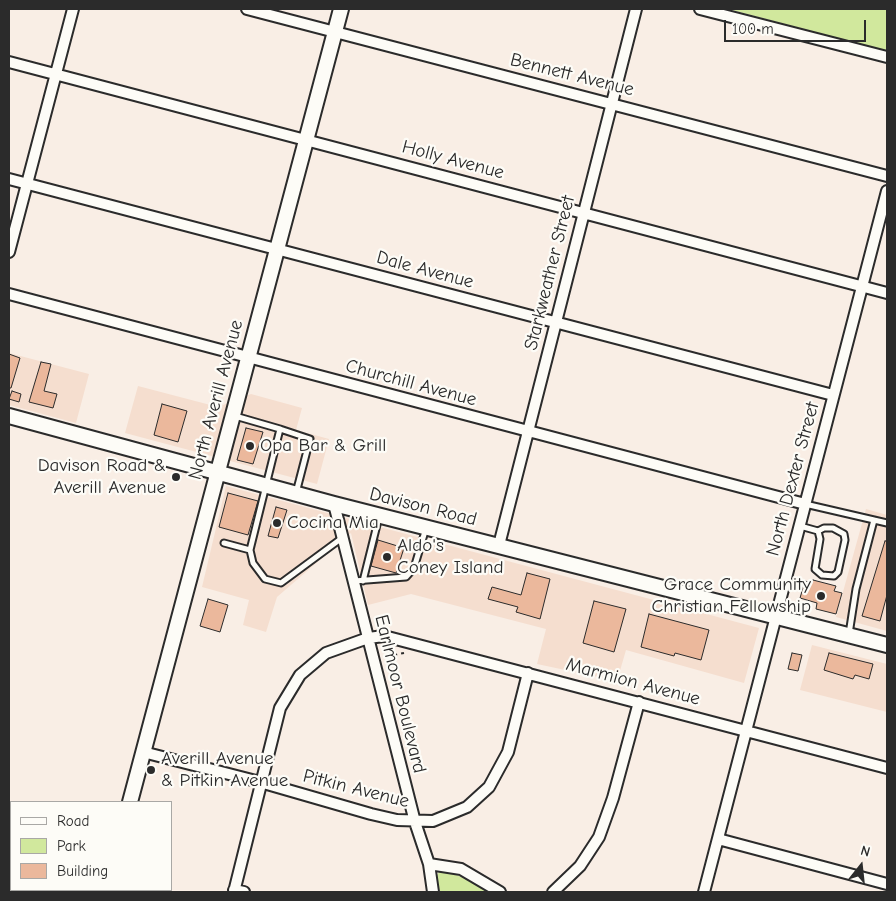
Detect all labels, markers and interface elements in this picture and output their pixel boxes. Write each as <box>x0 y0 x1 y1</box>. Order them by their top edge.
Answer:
scale bar <box>726 10 868 42</box>
text: 100 m <box>732 20 774 38</box>
street label: Bennett Avenue <box>508 49 636 101</box>
street label: Holly Avenue <box>399 135 507 185</box>
street label: Starkweather Street <box>520 193 580 353</box>
street label: Dale Avenue <box>374 246 476 294</box>
street label: North Averill Avenue <box>184 318 248 482</box>
street label: Churchill Avenue <box>343 355 479 411</box>
street label: North Dexter Street <box>761 400 825 558</box>
place label: Opa Bar & Grill <box>260 435 386 457</box>
marker: Opa Bar & Grill <box>244 440 256 452</box>
place label: Davison Road & Averill Avenue <box>38 455 166 499</box>
marker: Davison Road & Averill Avenue <box>170 471 182 483</box>
street label: Davison Road <box>367 483 479 531</box>
place label: Cocina Mia <box>287 512 379 534</box>
marker: Cocina Mia <box>271 517 283 529</box>
place label: Aldo's Coney Island <box>397 535 503 579</box>
marker: Aldo's Coney Island <box>381 551 393 563</box>
place label: Grace Community Christian Fellowship <box>652 574 811 618</box>
marker: Grace Community Christian Fellowship <box>815 590 827 602</box>
street label: Earlmoor Boulevard <box>369 613 431 775</box>
street label: Marmion Avenue <box>563 653 703 711</box>
place label: Averill Avenue & Pitkin Avenue <box>161 748 288 792</box>
marker: Averill Avenue & Pitkin Avenue <box>145 764 157 776</box>
street label: Pitkin Avenue <box>301 765 411 813</box>
legend <box>10 801 172 891</box>
text: Road <box>57 812 89 830</box>
text: Park <box>57 837 86 855</box>
north arrow <box>836 841 886 891</box>
text: N <box>859 842 872 861</box>
text: Building <box>57 862 108 880</box>

